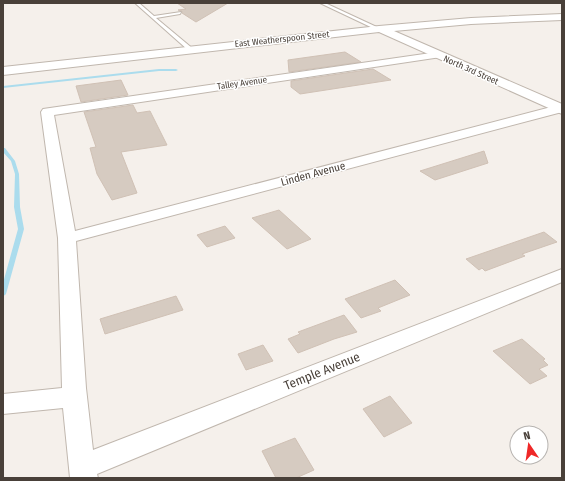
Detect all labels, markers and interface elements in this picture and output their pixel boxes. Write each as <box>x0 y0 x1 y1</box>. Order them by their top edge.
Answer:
street label: East Weatherspoon Street <box>234 29 330 49</box>
street label: North 3rd Street <box>442 53 500 87</box>
street label: Talley Avenue <box>216 74 268 91</box>
street label: Linden Avenue <box>279 159 347 189</box>
street label: Temple Avenue <box>282 349 362 393</box>
north arrow <box>509 425 549 465</box>
text: N <box>522 429 532 443</box>

